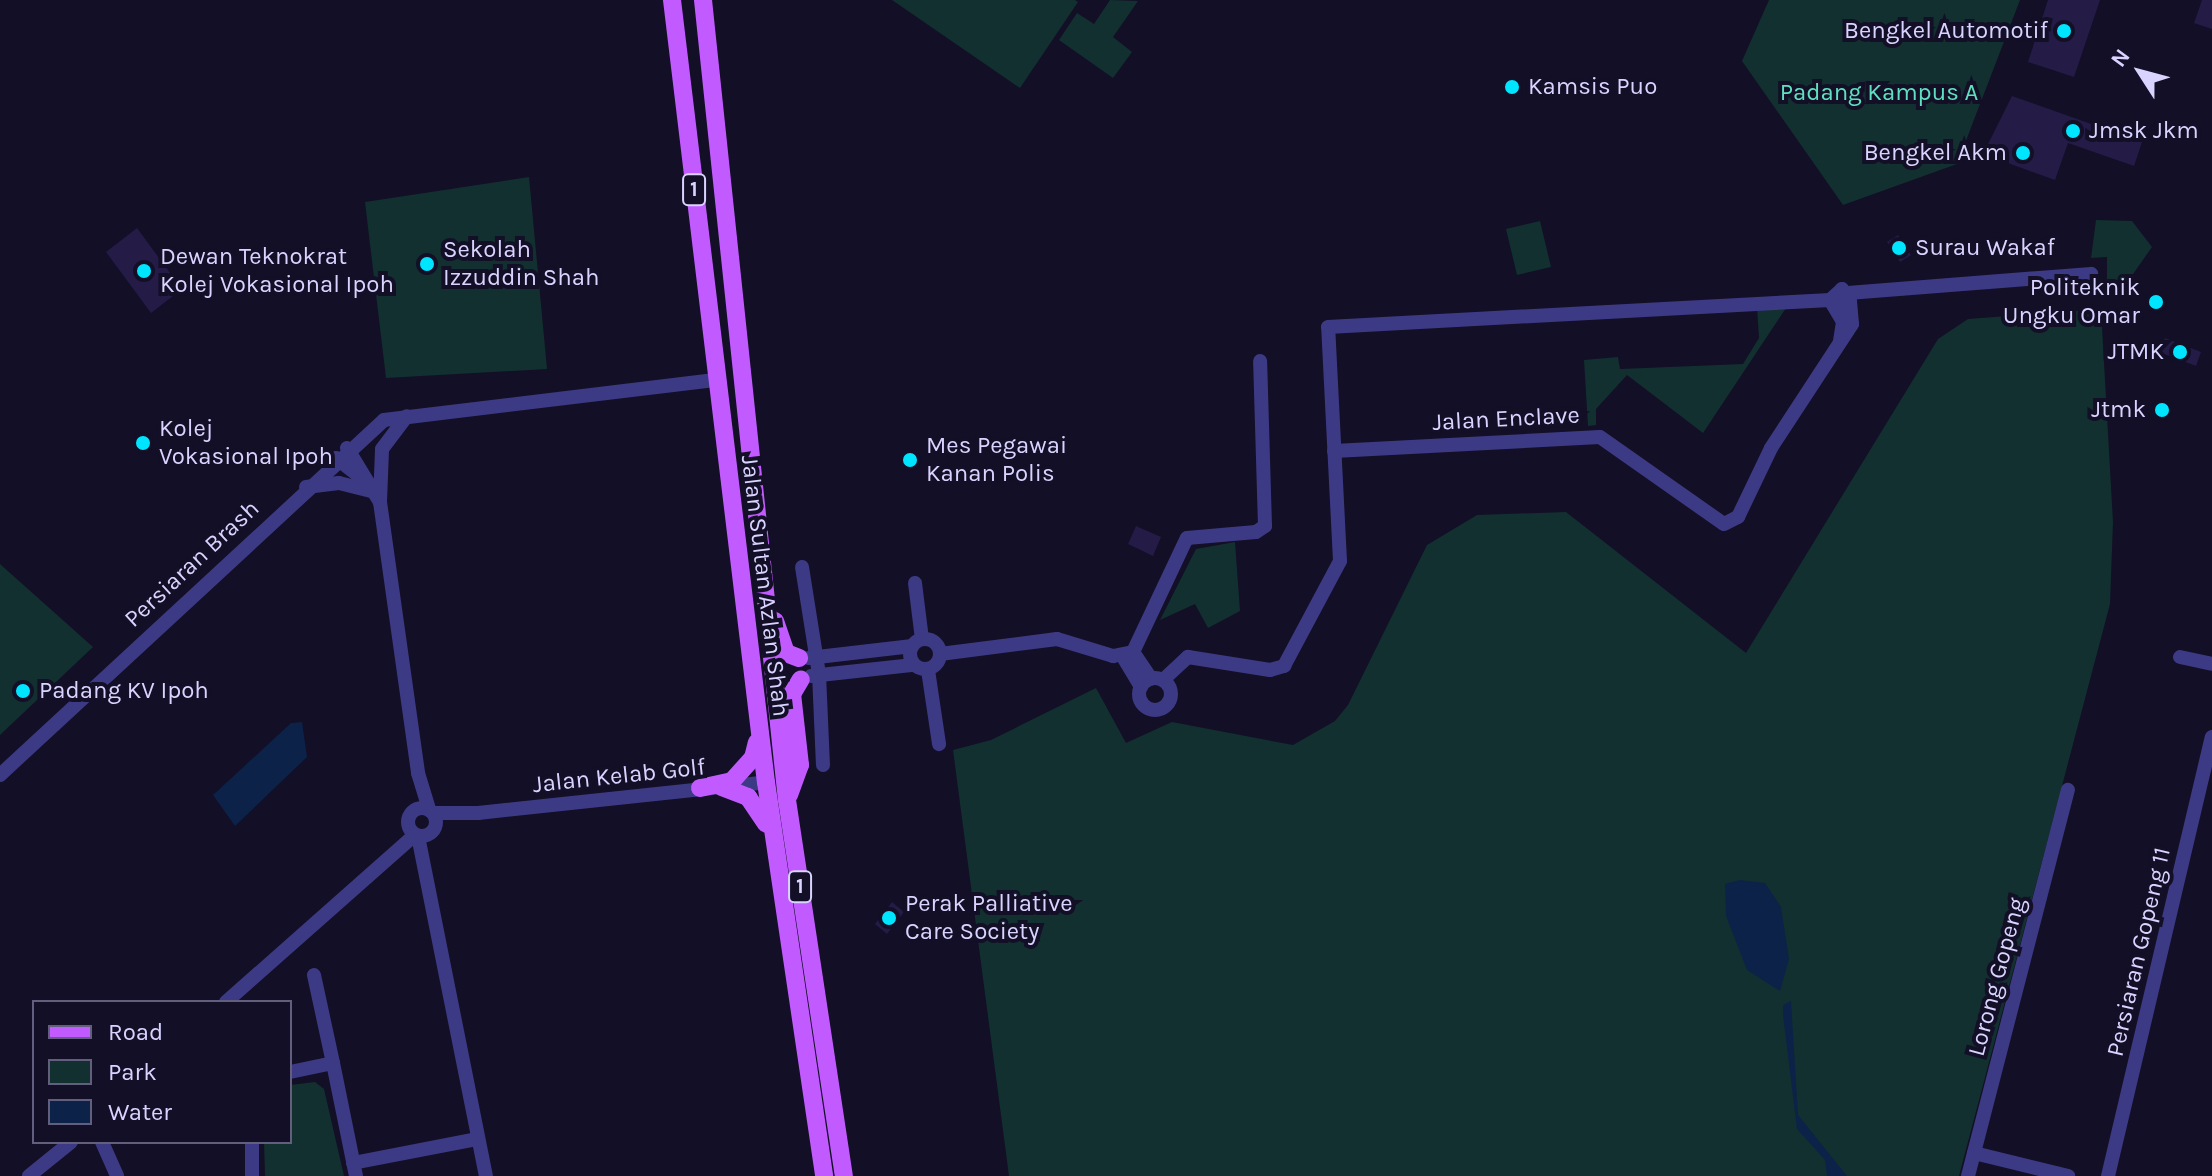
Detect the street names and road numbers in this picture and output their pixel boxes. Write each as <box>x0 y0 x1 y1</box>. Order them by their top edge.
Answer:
road number: 1 <box>682 172 706 208</box>
street label: Jalan Enclave <box>1432 401 1580 437</box>
street label: Jalan Sultan Azlan Shah <box>735 454 795 718</box>
street label: Persiaran Brash <box>119 494 265 634</box>
street label: Jalan Kelab Golf <box>531 753 707 799</box>
street label: Persiaran Gopeng 11 <box>2101 845 2177 1059</box>
road number: 1 <box>788 869 812 905</box>
street label: Lorong Gopeng <box>1962 895 2032 1059</box>

